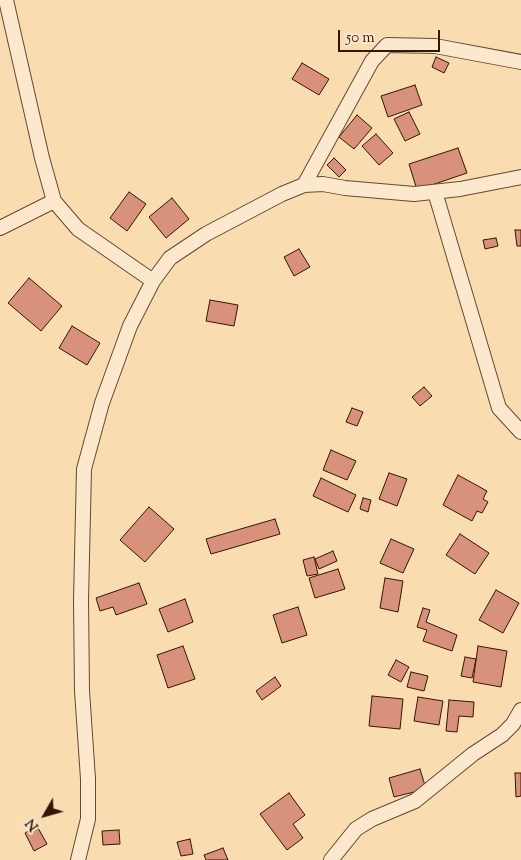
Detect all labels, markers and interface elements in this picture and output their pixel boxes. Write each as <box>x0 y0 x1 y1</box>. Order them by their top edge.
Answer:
scale bar <box>341 20 444 52</box>
text: 50 m <box>346 28 375 49</box>
north arrow <box>20 790 70 840</box>
text: N <box>22 814 45 835</box>

